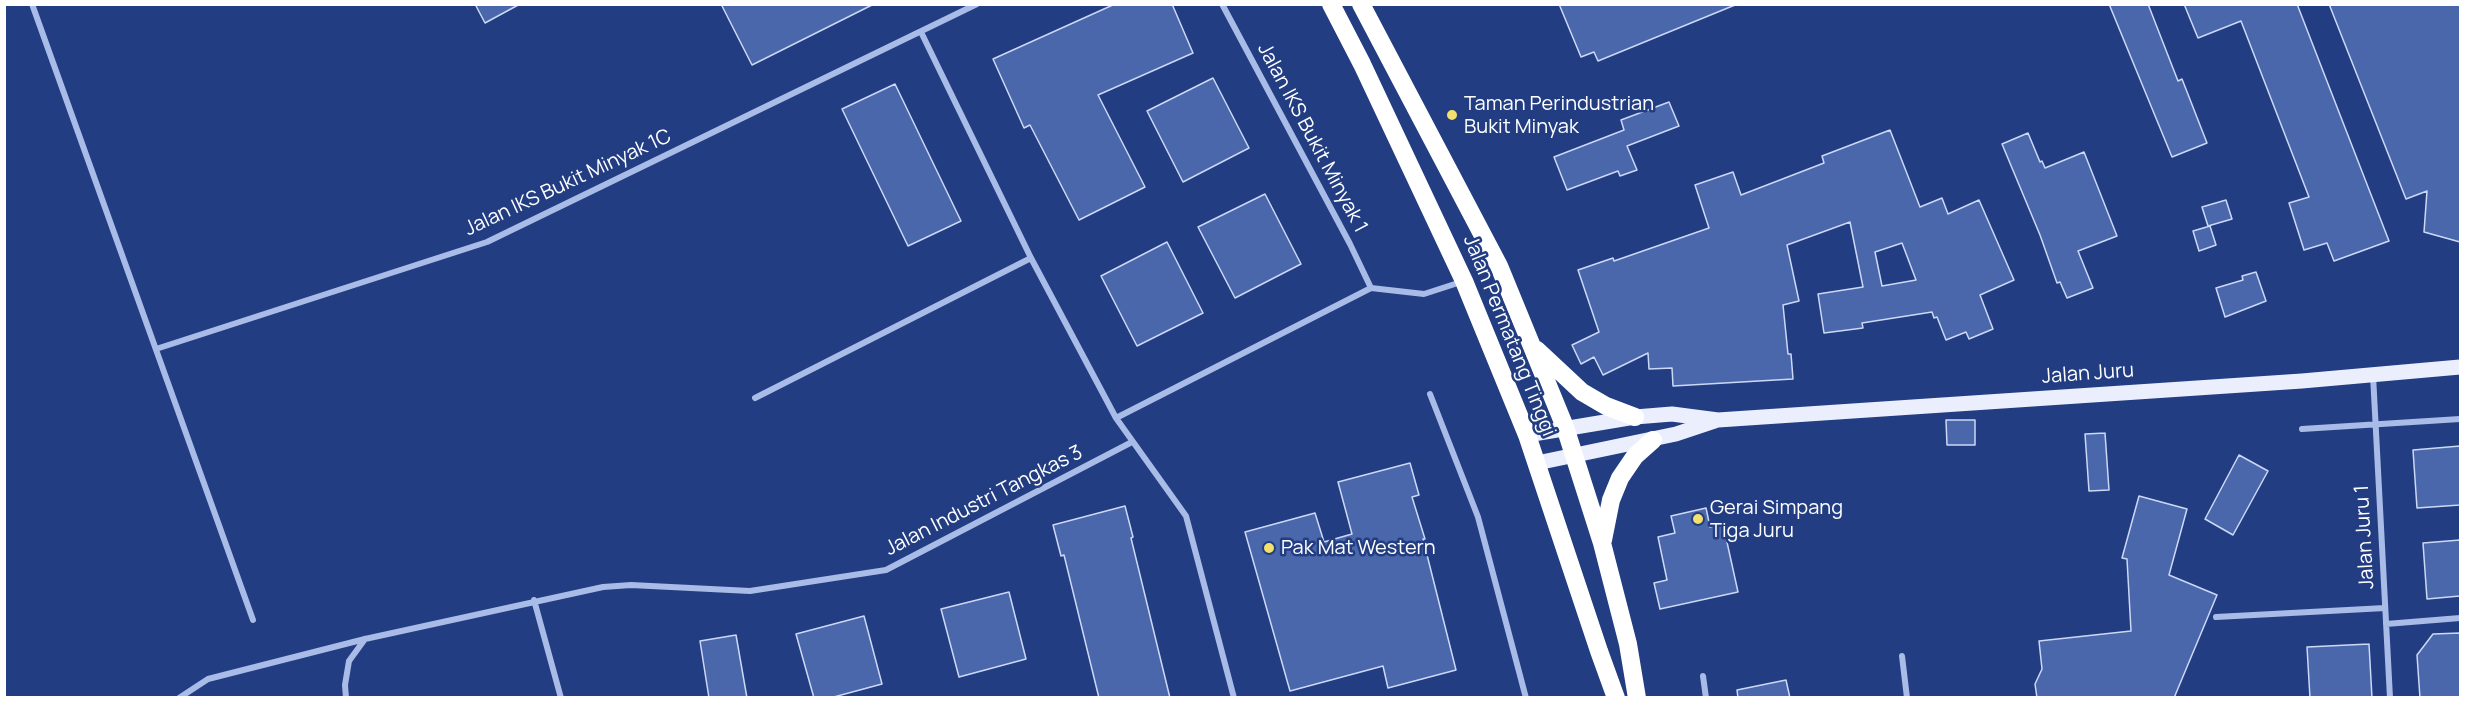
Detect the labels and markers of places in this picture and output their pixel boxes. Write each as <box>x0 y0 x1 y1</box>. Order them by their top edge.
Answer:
place label: Taman Perindustrian Bukit Minyak <box>1464 92 1654 139</box>
marker: Taman Perindustrian Bukit Minyak <box>1445 108 1459 122</box>
place label: Gerai Simpang Tiga Juru <box>1710 496 1843 543</box>
marker: Gerai Simpang Tiga Juru <box>1691 512 1705 526</box>
place label: Pak Mat Western <box>1281 536 1436 560</box>
marker: Pak Mat Western <box>1262 541 1276 555</box>

